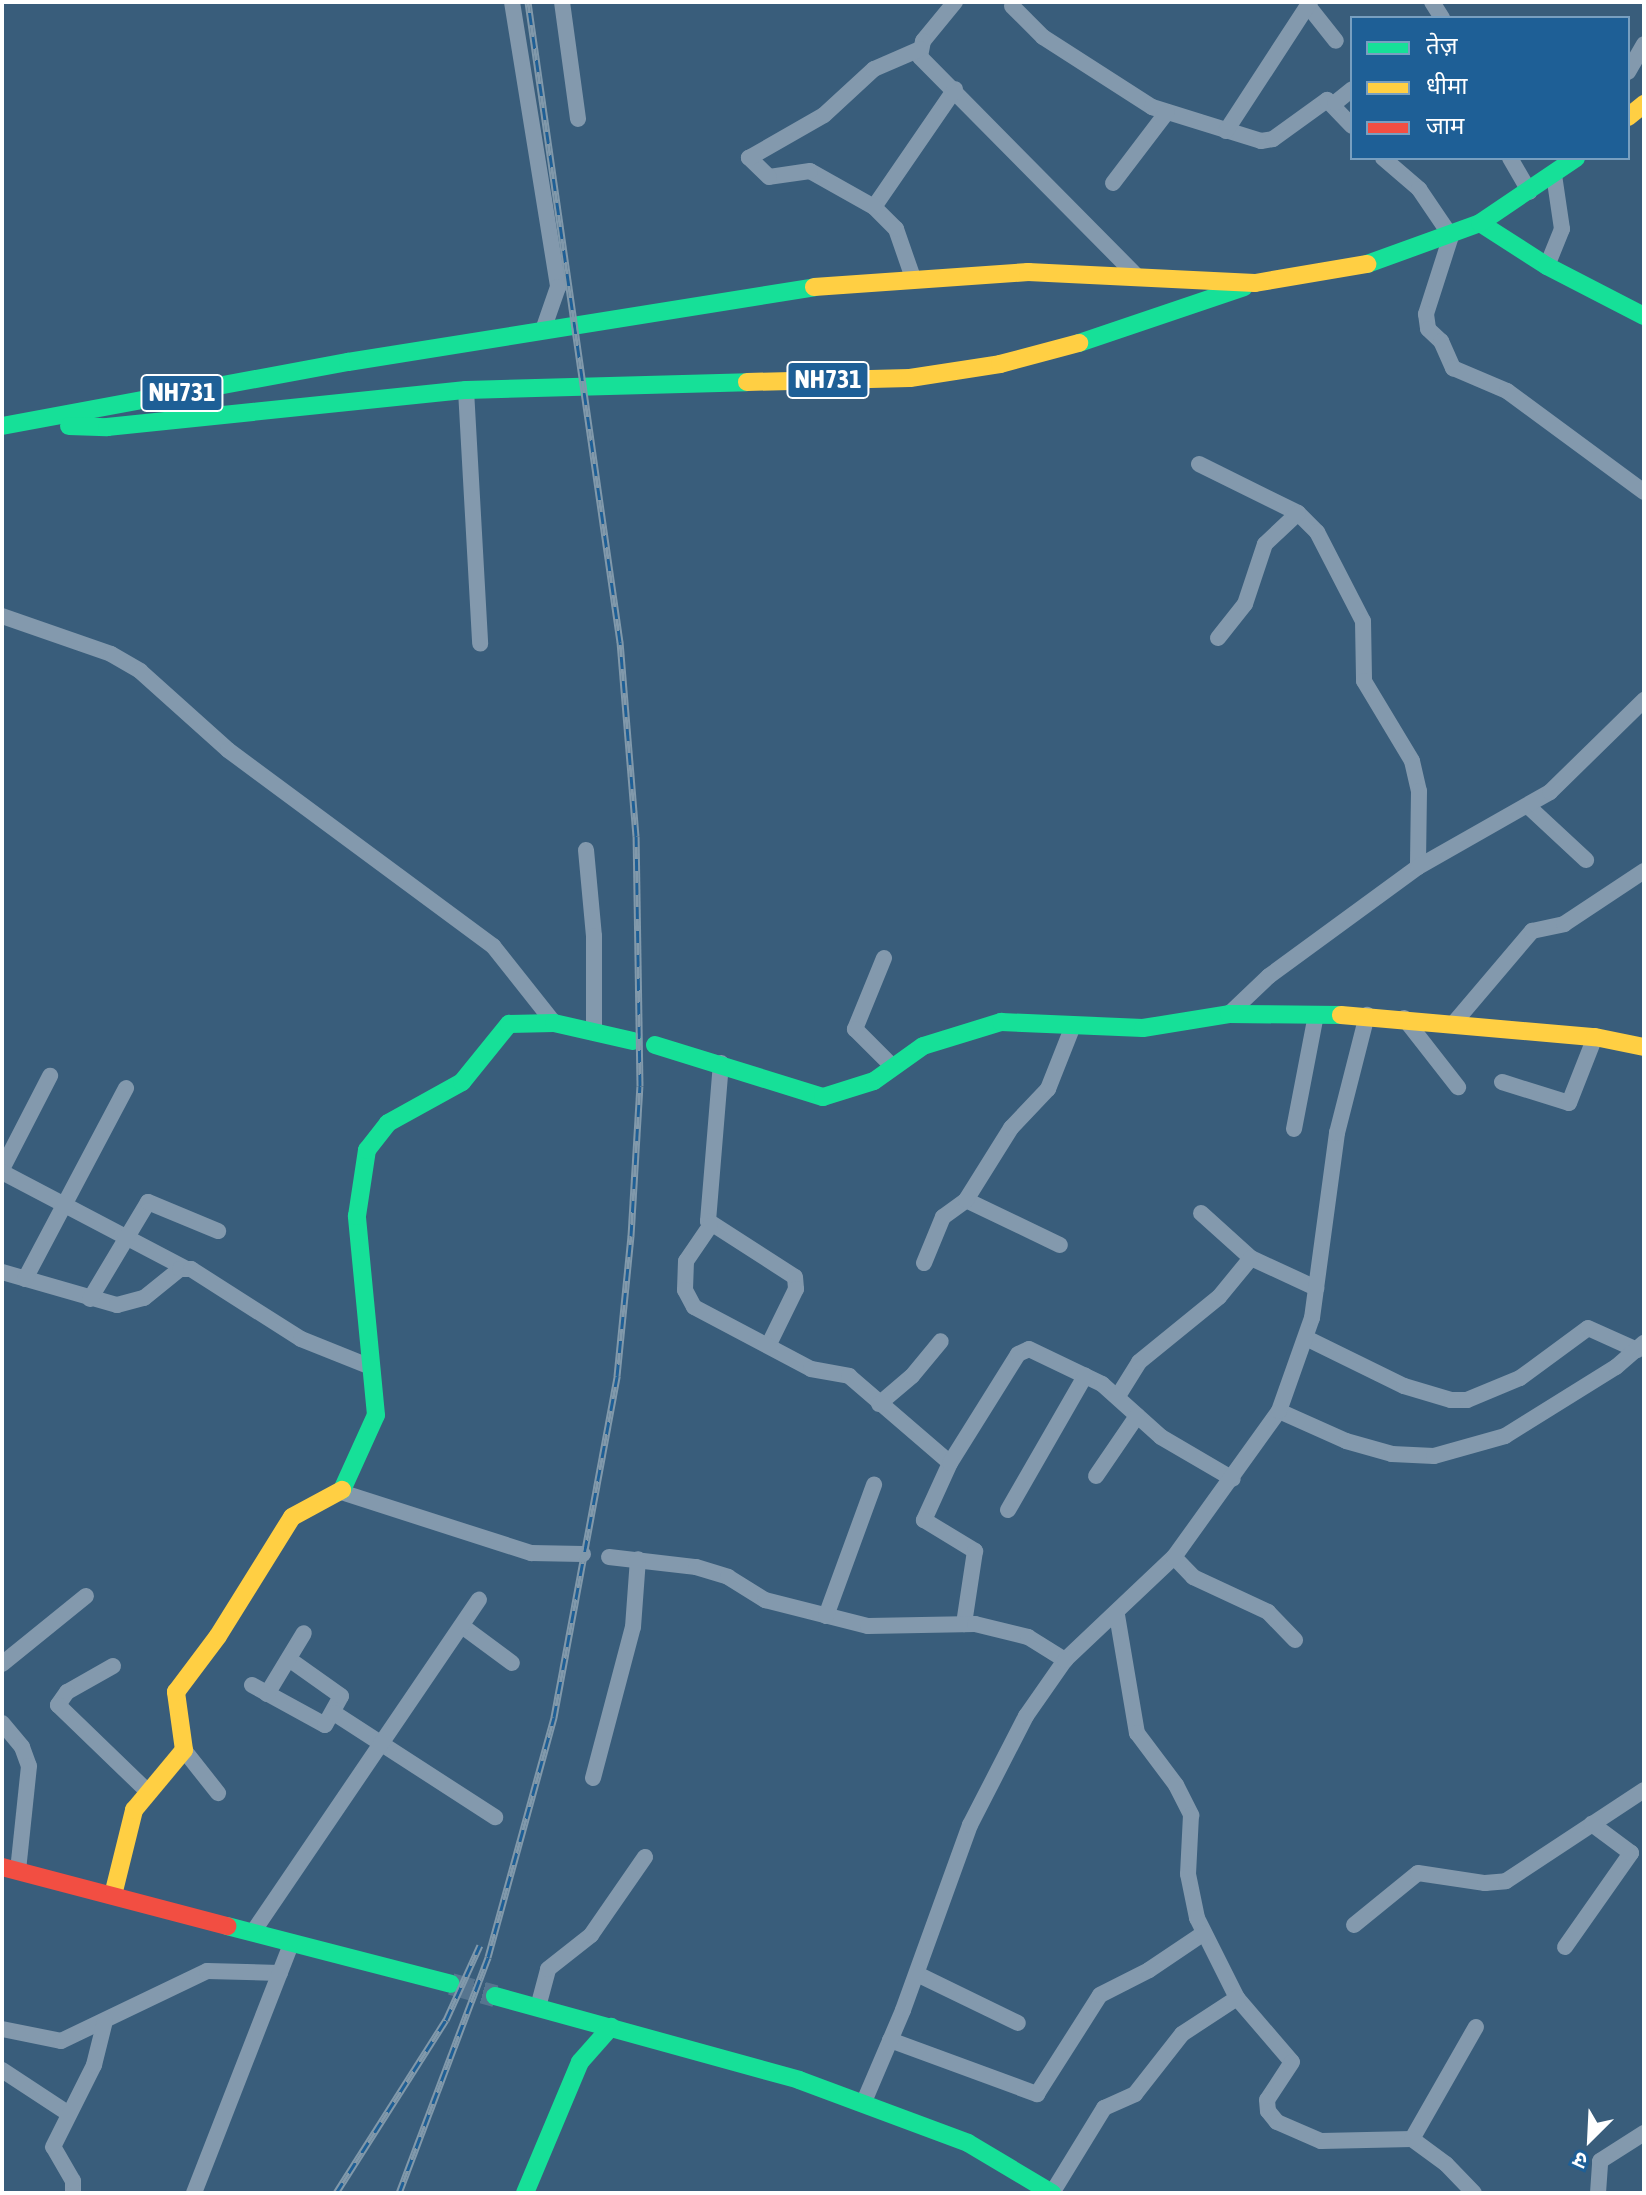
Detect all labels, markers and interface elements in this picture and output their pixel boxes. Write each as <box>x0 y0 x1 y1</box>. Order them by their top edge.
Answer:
legend <box>1350 16 1630 160</box>
text: तेज़ <box>1426 32 1458 59</box>
text: धीमा <box>1426 72 1468 99</box>
text: जाम <box>1426 112 1464 139</box>
road number: NH731 <box>786 358 870 402</box>
road number: NH731 <box>140 371 224 415</box>
north arrow <box>1550 2099 1630 2179</box>
text: उ <box>1569 2146 1591 2175</box>

